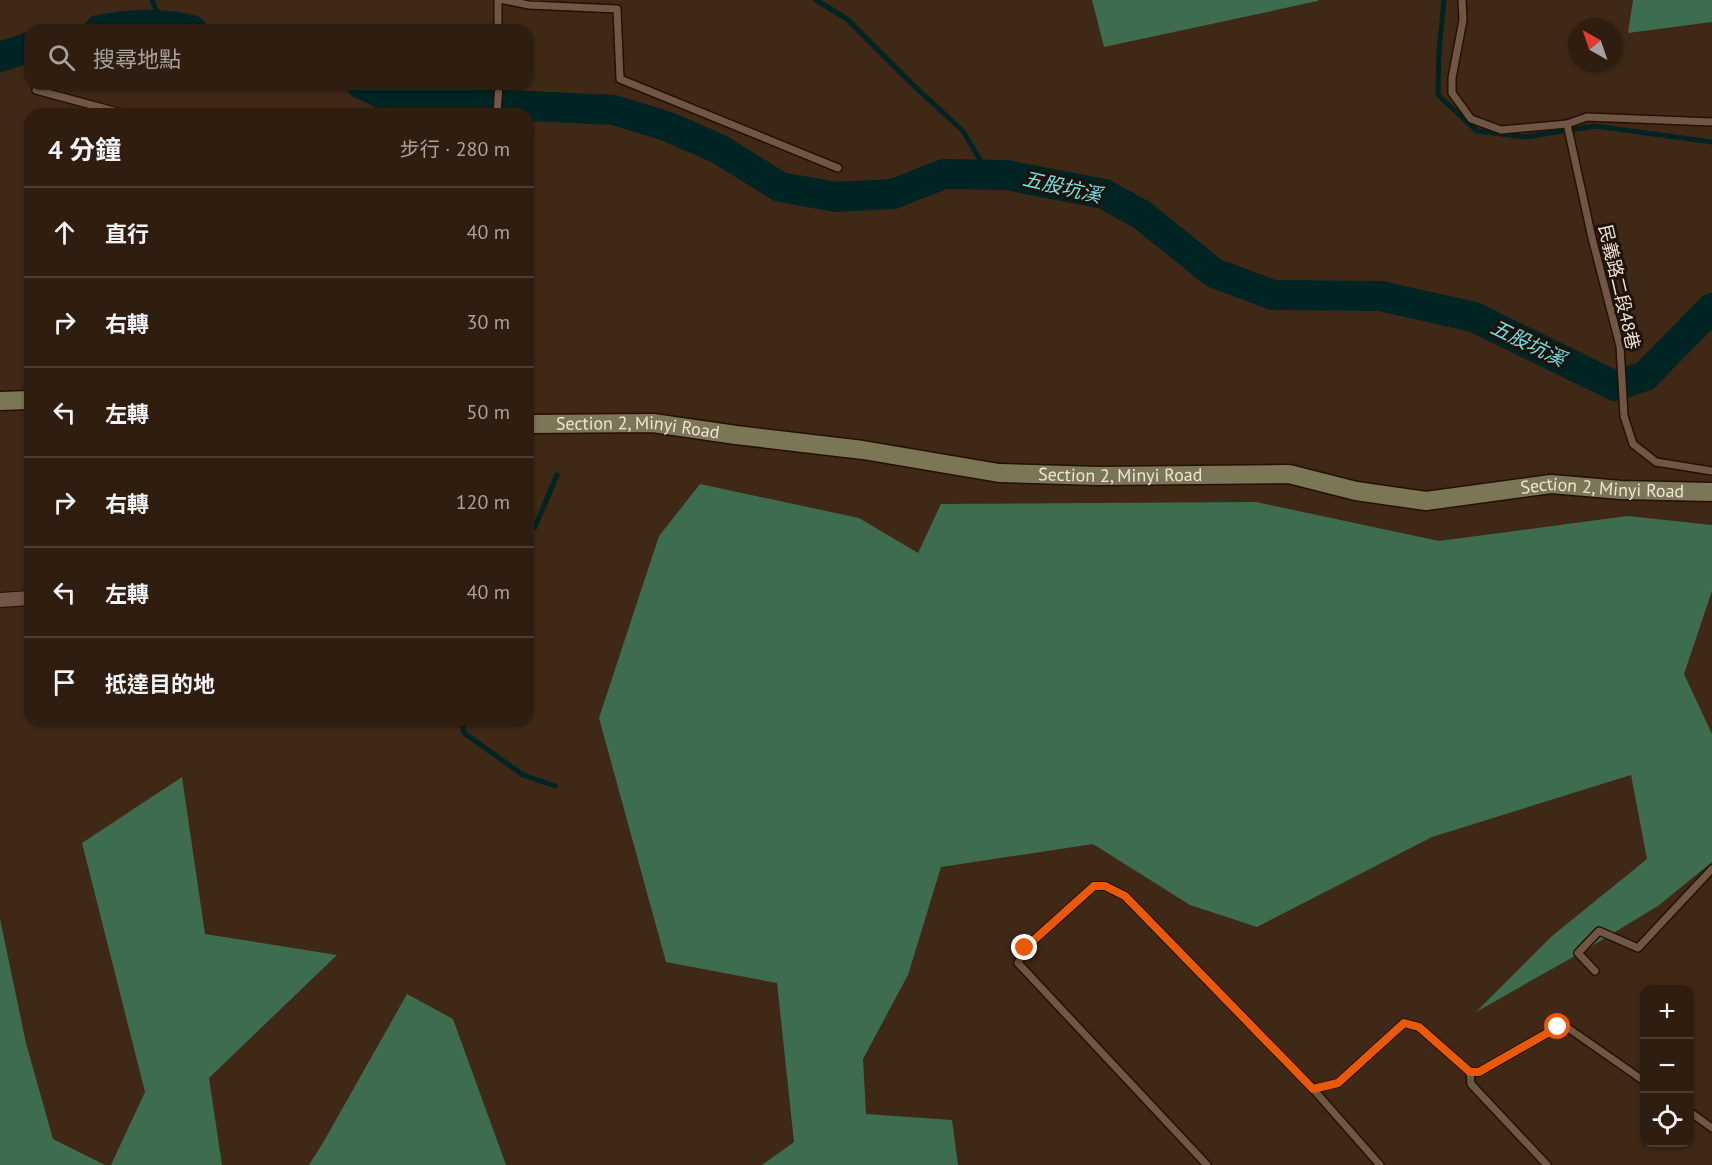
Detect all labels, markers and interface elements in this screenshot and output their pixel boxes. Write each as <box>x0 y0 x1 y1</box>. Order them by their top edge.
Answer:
north arrow <box>1568 18 1622 72</box>
search box <box>24 24 534 90</box>
icon: search <box>45 41 78 74</box>
text: 搜尋地點 <box>93 45 181 73</box>
text: 4 分鐘 <box>48 133 121 166</box>
text: 步行 · 280 m <box>400 136 510 162</box>
water label: 五股坑溪 <box>1020 165 1107 209</box>
icon: ahead <box>48 216 81 249</box>
text: 40 m <box>467 219 510 245</box>
text: 直行 <box>105 220 149 248</box>
street label: 民義路二段48巷 <box>1594 222 1645 352</box>
icon: right <box>48 306 81 339</box>
text: 30 m <box>467 309 510 335</box>
text: 右轉 <box>105 310 149 338</box>
water label: 五股坑溪 <box>1486 314 1572 374</box>
icon: left <box>48 396 81 429</box>
text: 50 m <box>467 399 510 425</box>
text: 左轉 <box>105 400 149 428</box>
street label: Section 2, Minyi Road <box>556 411 721 443</box>
street label: Section 2, Minyi Road <box>1038 462 1203 487</box>
street label: Section 2, Minyi Road <box>1519 472 1684 502</box>
icon: right <box>48 486 81 519</box>
text: 120 m <box>456 489 510 515</box>
text: 右轉 <box>105 490 149 518</box>
icon: left <box>48 576 81 609</box>
text: 40 m <box>467 579 510 605</box>
text: 左轉 <box>105 580 149 608</box>
icon: arrive <box>48 666 81 699</box>
text: 抵達目的地 <box>105 670 215 698</box>
route end <box>1011 934 1037 960</box>
map controls <box>1640 985 1694 1147</box>
button: + <box>1640 985 1694 1039</box>
route start <box>1544 1013 1570 1039</box>
button: − <box>1640 1039 1694 1093</box>
button: locate <box>1640 1093 1694 1147</box>

